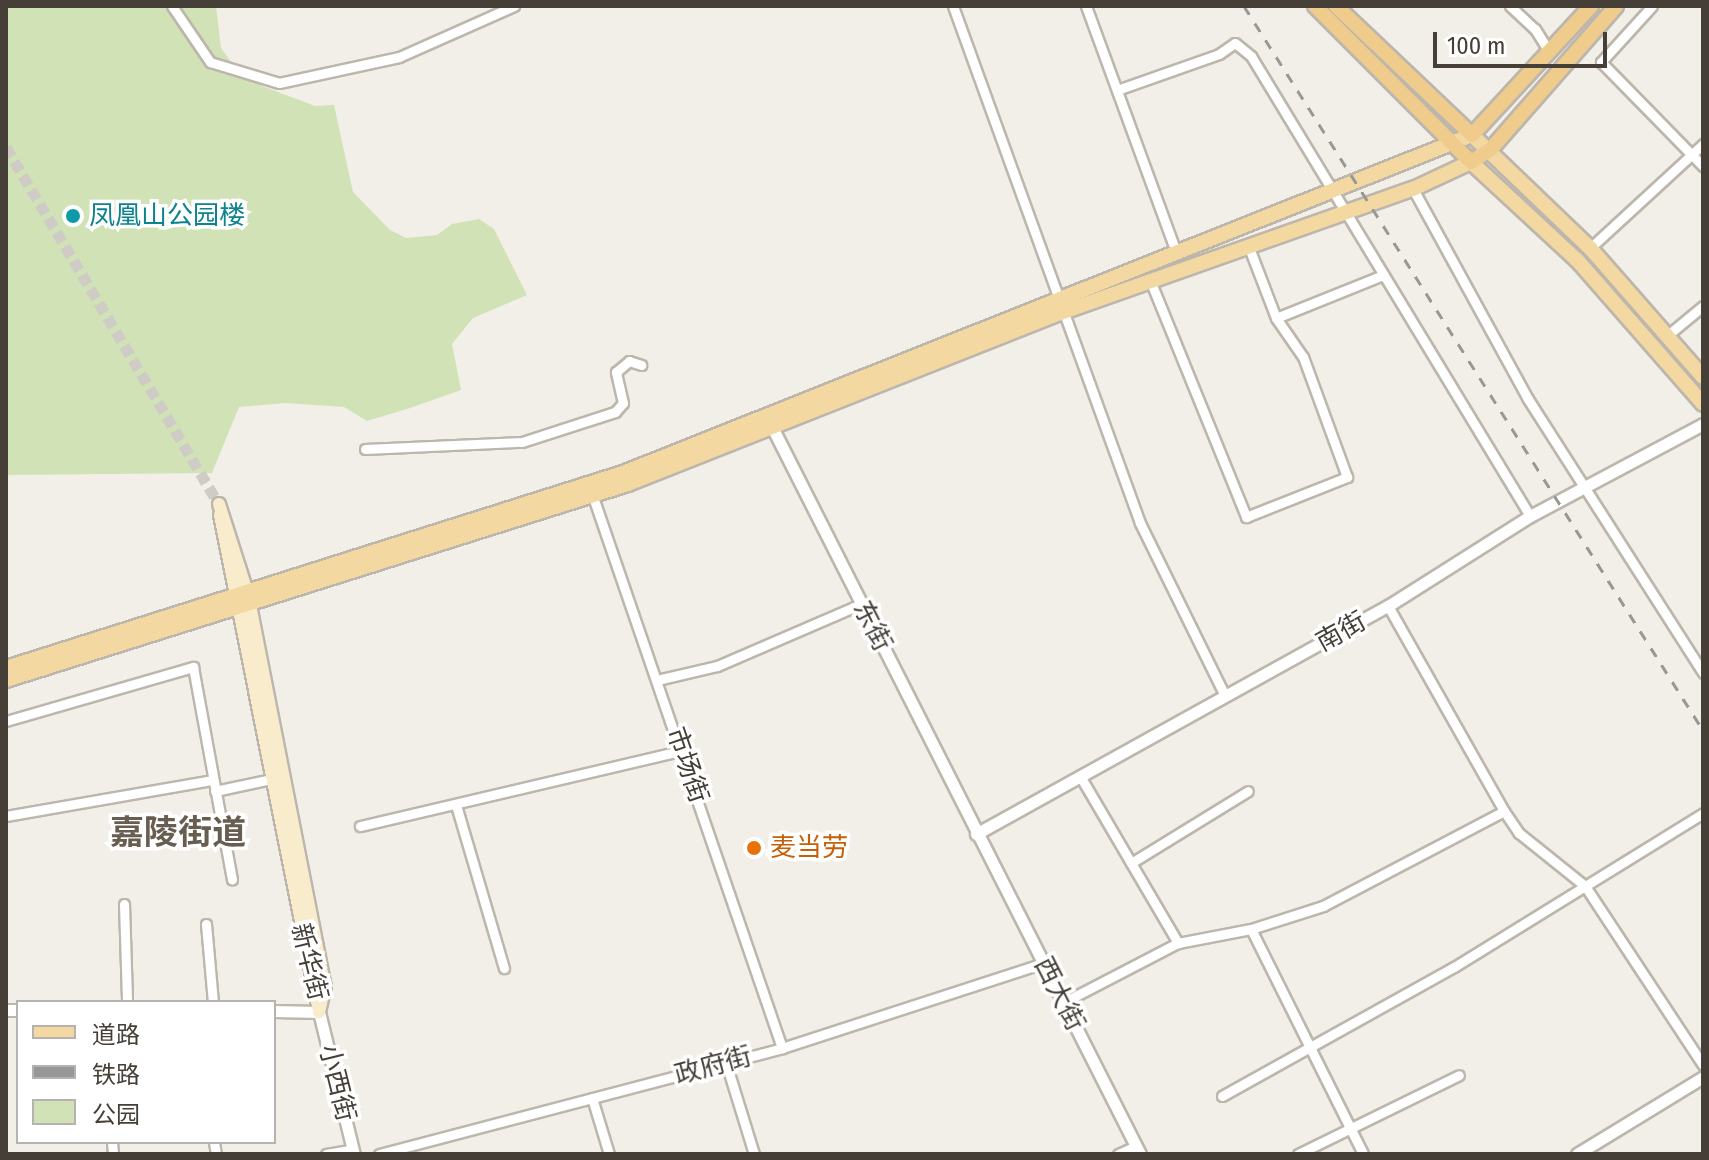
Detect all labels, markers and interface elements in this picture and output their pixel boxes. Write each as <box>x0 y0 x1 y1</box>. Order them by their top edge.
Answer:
scale bar <box>1437 16 1611 66</box>
text: 100 m <box>1447 32 1505 60</box>
place label: 凤凰山公园楼 <box>89 200 245 232</box>
marker: 凤凰山公园楼 <box>64 207 82 225</box>
street label: 东街 <box>846 596 898 656</box>
street label: 南街 <box>1311 606 1371 658</box>
street label: 市场街 <box>660 723 714 807</box>
district label: 嘉陵街道 <box>110 813 246 853</box>
place label: 麦当劳 <box>770 832 848 864</box>
marker: 麦当劳 <box>745 839 763 857</box>
street label: 新华街 <box>284 920 334 1004</box>
street label: 西大街 <box>1027 952 1091 1036</box>
legend <box>16 1000 276 1144</box>
text: 道路 <box>92 1021 140 1049</box>
street label: 小西街 <box>312 1041 362 1125</box>
street label: 政府街 <box>671 1041 755 1091</box>
text: 铁路 <box>92 1061 140 1089</box>
text: 公园 <box>92 1101 140 1129</box>

